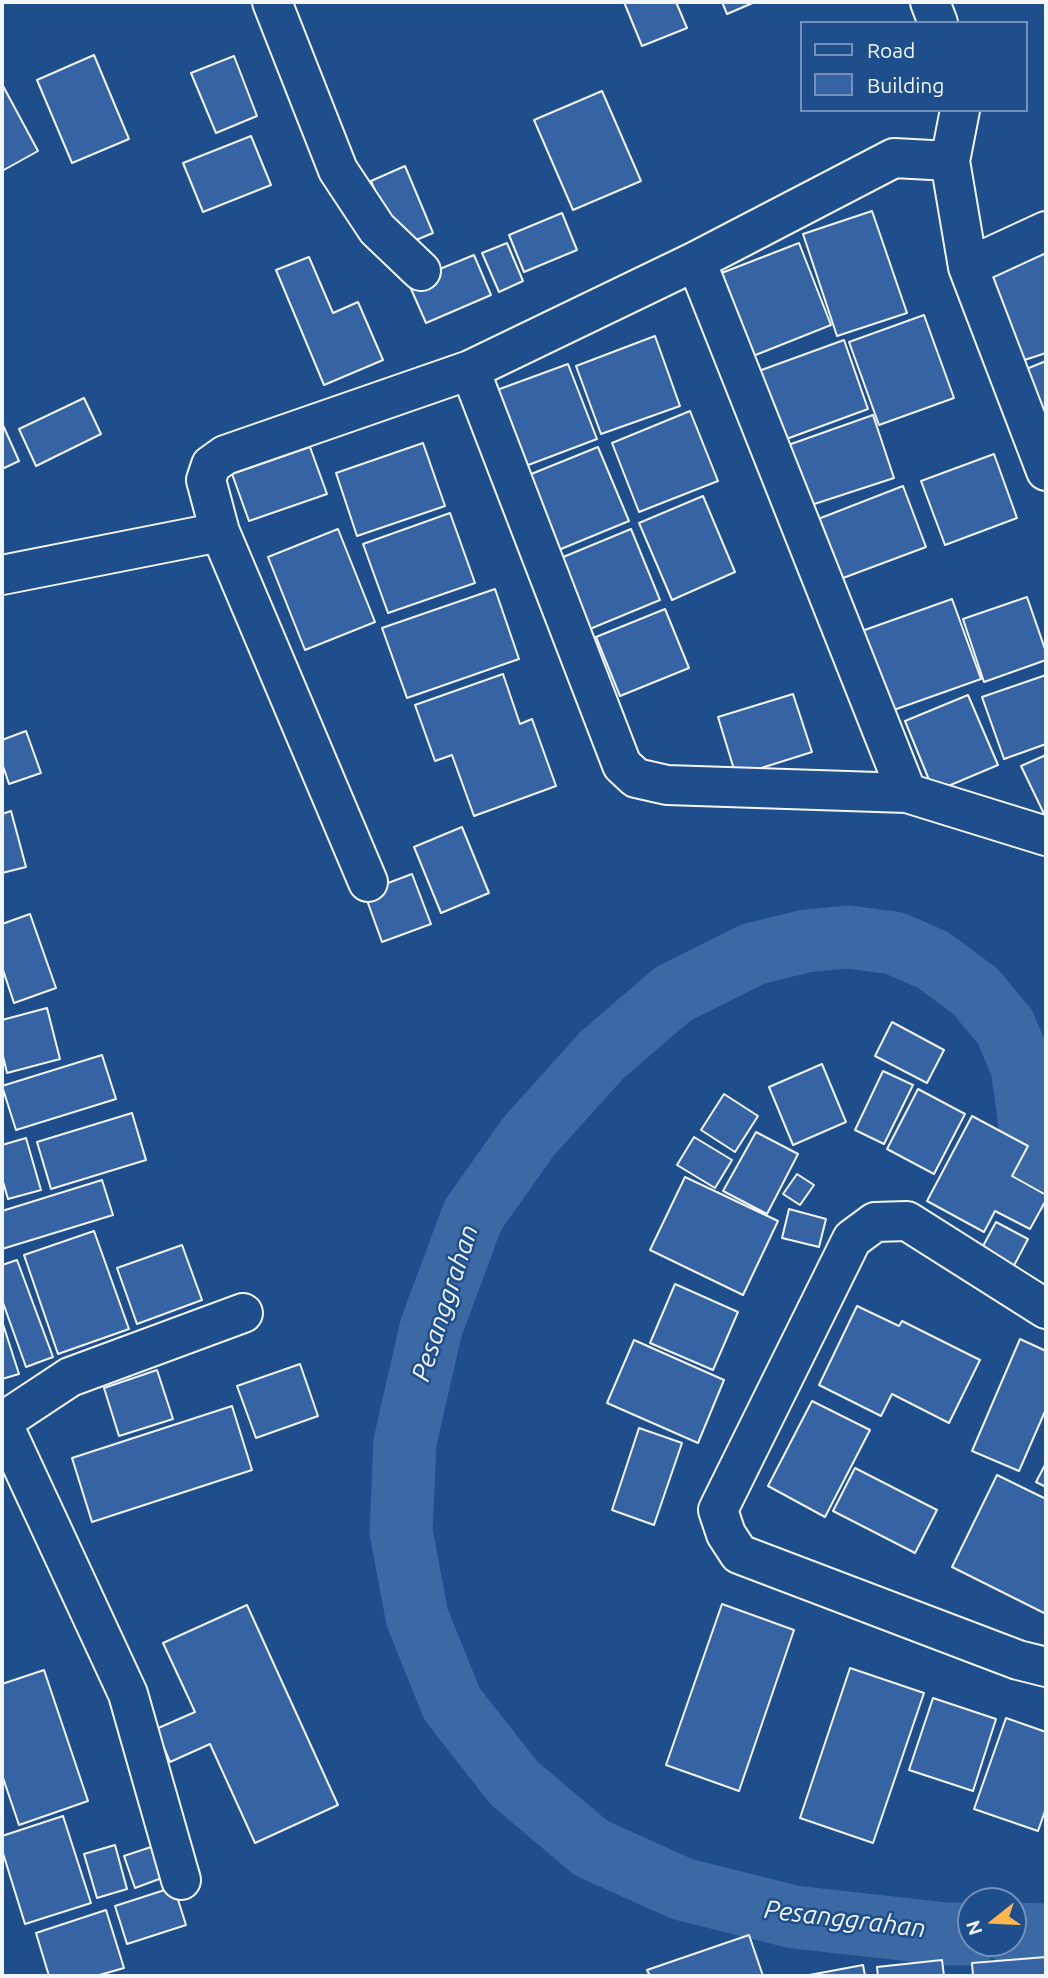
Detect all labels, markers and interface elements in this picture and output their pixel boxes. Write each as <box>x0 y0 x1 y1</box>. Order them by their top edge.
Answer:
legend <box>800 21 1027 112</box>
text: Road <box>867 38 915 62</box>
text: Building <box>867 73 944 97</box>
water label: Pesanggrahan <box>405 1221 485 1385</box>
north arrow <box>957 1887 1027 1957</box>
water label: Pesanggrahan <box>762 1894 928 1944</box>
text: N <box>961 1918 987 1938</box>

